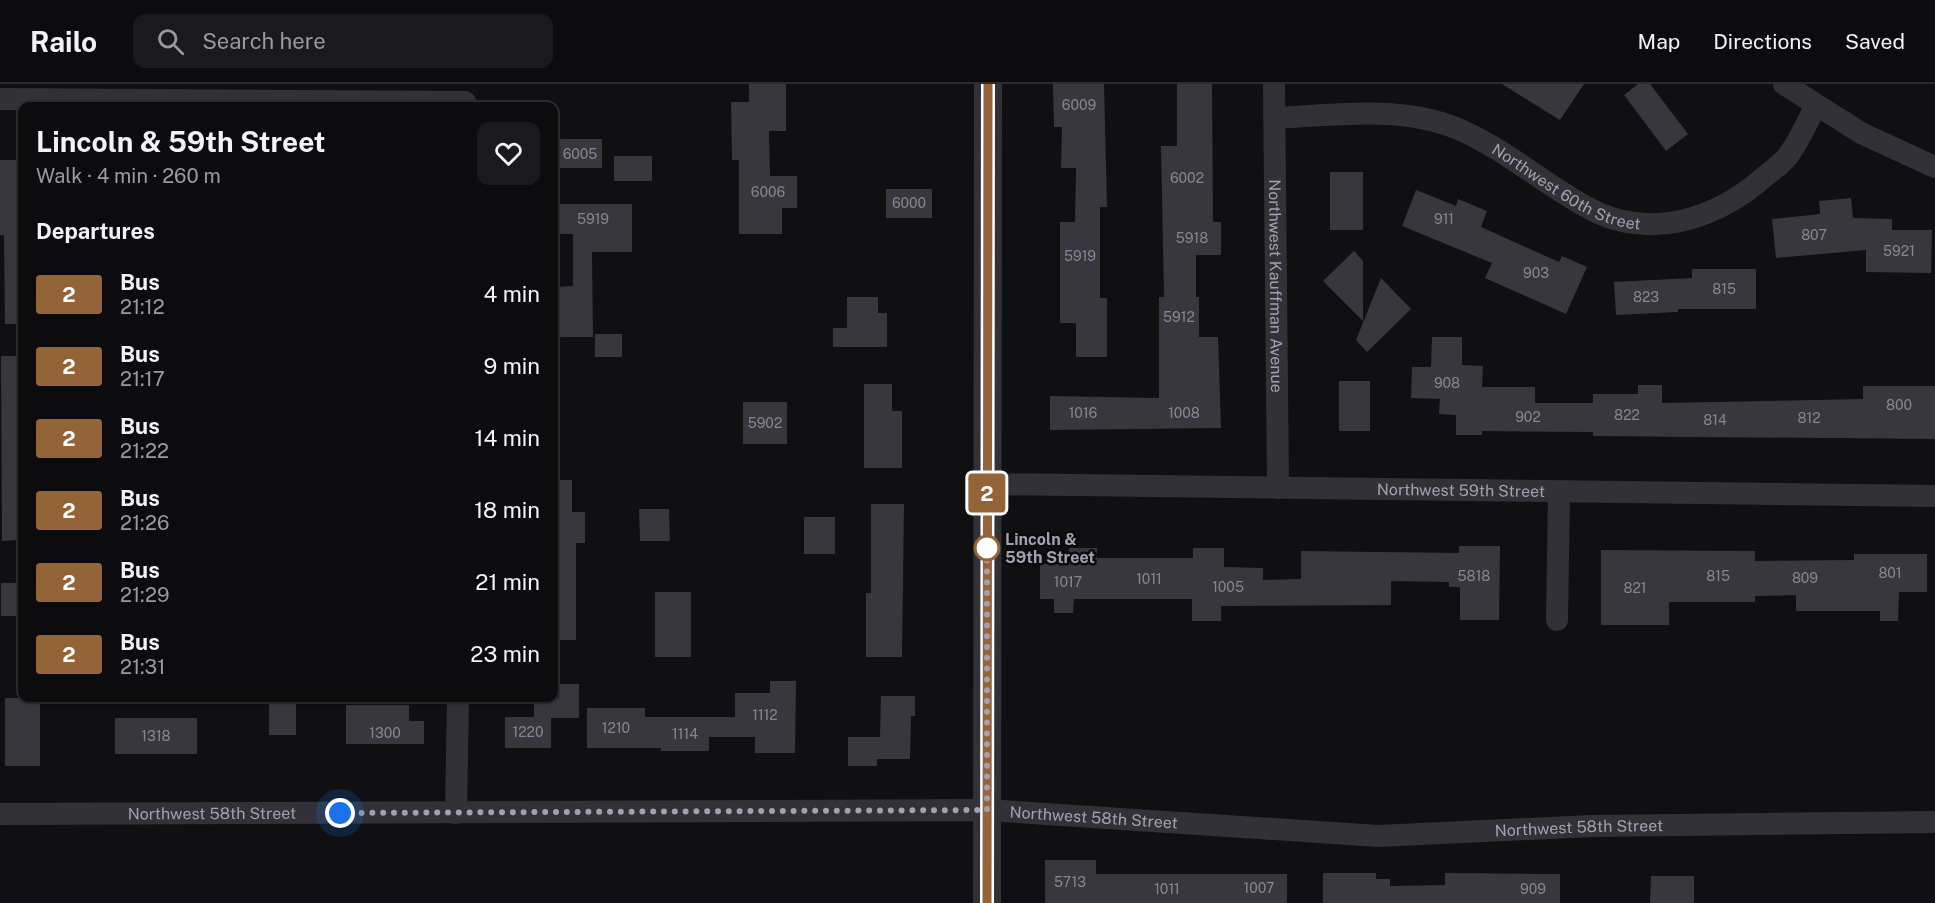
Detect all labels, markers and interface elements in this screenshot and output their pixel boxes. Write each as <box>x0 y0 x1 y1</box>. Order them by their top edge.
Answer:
search box <box>133 14 553 68</box>
text: Railo <box>30 25 97 58</box>
icon: search <box>154 25 187 58</box>
text: Search here <box>202 28 326 54</box>
text: Map <box>1638 29 1680 54</box>
text: Directions <box>1713 29 1812 54</box>
text: Saved <box>1845 29 1905 54</box>
house number: 6009 <box>1062 97 1096 113</box>
button: heart <box>477 122 540 185</box>
text: Lincoln & 59th Street <box>36 125 326 158</box>
street label: Northwest 60th Street <box>1488 140 1642 234</box>
house number: 6005 <box>563 146 597 162</box>
text: Walk · 4 min · 260 m <box>36 164 221 188</box>
house number: 6002 <box>1170 170 1204 186</box>
street label: Northwest Kauffman Avenue <box>1265 179 1286 393</box>
house number: 6006 <box>751 184 785 200</box>
house number: 6000 <box>892 195 926 211</box>
house number: 5919 <box>577 211 609 227</box>
house number: 911 <box>1434 211 1454 227</box>
text: Departures <box>36 218 155 244</box>
house number: 807 <box>1801 227 1827 243</box>
house number: 5918 <box>1176 230 1208 246</box>
house number: 5921 <box>1883 243 1915 259</box>
house number: 5919 <box>1064 248 1096 264</box>
house number: 903 <box>1523 265 1549 281</box>
text: Bus <box>120 269 160 295</box>
text: 4 min <box>484 281 540 307</box>
house number: 815 <box>1712 281 1736 297</box>
text: 2 <box>62 282 76 307</box>
house number: 823 <box>1633 289 1659 305</box>
text: 21:12 <box>120 295 165 319</box>
house number: 5912 <box>1163 309 1195 325</box>
text: Bus <box>120 341 160 367</box>
text: 9 min <box>484 353 540 379</box>
text: 2 <box>62 354 76 379</box>
text: 21:17 <box>120 367 165 391</box>
house number: 908 <box>1434 375 1460 391</box>
house number: 800 <box>1886 397 1912 413</box>
house number: 1016 <box>1069 405 1098 421</box>
house number: 1008 <box>1168 405 1200 421</box>
house number: 822 <box>1614 407 1640 423</box>
house number: 902 <box>1515 409 1541 425</box>
house number: 812 <box>1797 410 1821 426</box>
house number: 814 <box>1703 412 1727 428</box>
text: Bus <box>120 413 160 439</box>
house number: 5902 <box>748 415 782 431</box>
text: 14 min <box>475 425 540 451</box>
text: 2 <box>62 426 76 451</box>
text: 21:22 <box>120 439 169 463</box>
line badge: 2 <box>968 474 1006 512</box>
street label: Northwest 59th Street <box>1377 480 1545 501</box>
text: 2 <box>980 481 994 506</box>
text: Bus <box>120 485 160 511</box>
text: 18 min <box>474 497 540 523</box>
text: 2 <box>62 498 76 523</box>
text: 21:26 <box>120 511 169 535</box>
place label: Lincoln & 59th Street <box>1005 530 1095 567</box>
marker: Lincoln & 59th Street <box>974 535 1000 561</box>
text: Bus <box>120 557 160 583</box>
house number: 801 <box>1878 565 1902 581</box>
house number: 5818 <box>1458 568 1490 584</box>
house number: 815 <box>1706 568 1730 584</box>
text: 21 min <box>475 569 540 595</box>
text: 2 <box>62 570 76 595</box>
house number: 809 <box>1792 570 1818 586</box>
house number: 1011 <box>1136 571 1162 587</box>
house number: 1017 <box>1054 574 1082 590</box>
house number: 1005 <box>1212 579 1244 595</box>
house number: 821 <box>1623 580 1647 596</box>
text: 21:29 <box>120 583 169 607</box>
text: Bus <box>120 629 160 655</box>
text: 23 min <box>470 641 540 667</box>
text: 2 <box>62 642 76 667</box>
text: 21:31 <box>120 655 165 679</box>
house number: 1112 <box>752 707 778 723</box>
house number: 1210 <box>602 720 630 736</box>
house number: 1220 <box>513 724 543 740</box>
house number: 1300 <box>369 725 401 741</box>
house number: 1114 <box>672 726 698 742</box>
house number: 1318 <box>141 728 171 744</box>
your location <box>325 798 355 828</box>
street label: Northwest 58th Street <box>1009 803 1178 833</box>
street label: Northwest 58th Street <box>128 804 296 823</box>
street label: Northwest 58th Street <box>1494 816 1663 841</box>
house number: 5713 <box>1054 874 1086 890</box>
house number: 1007 <box>1244 880 1274 896</box>
house number: 1011 <box>1154 881 1180 897</box>
house number: 909 <box>1520 881 1546 897</box>

